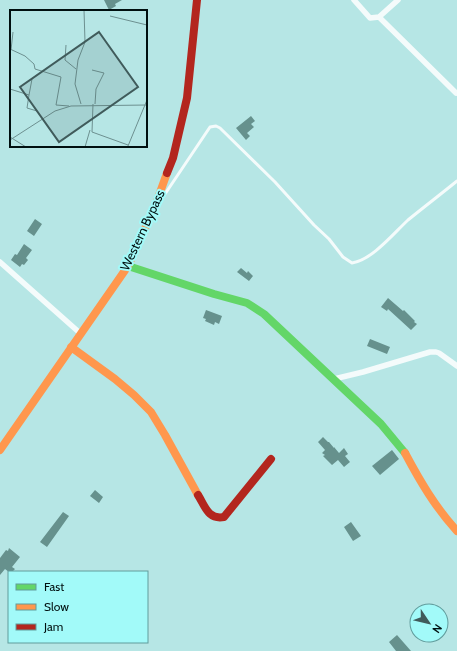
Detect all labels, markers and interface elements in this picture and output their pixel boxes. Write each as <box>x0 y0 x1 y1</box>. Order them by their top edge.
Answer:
inset map <box>10 10 147 147</box>
street label: Western Bypass <box>116 186 168 273</box>
legend <box>8 571 148 643</box>
text: Fast <box>44 579 64 594</box>
text: Slow <box>44 599 69 614</box>
north arrow <box>409 603 449 643</box>
text: Jam <box>43 619 63 634</box>
text: N <box>429 622 445 636</box>

